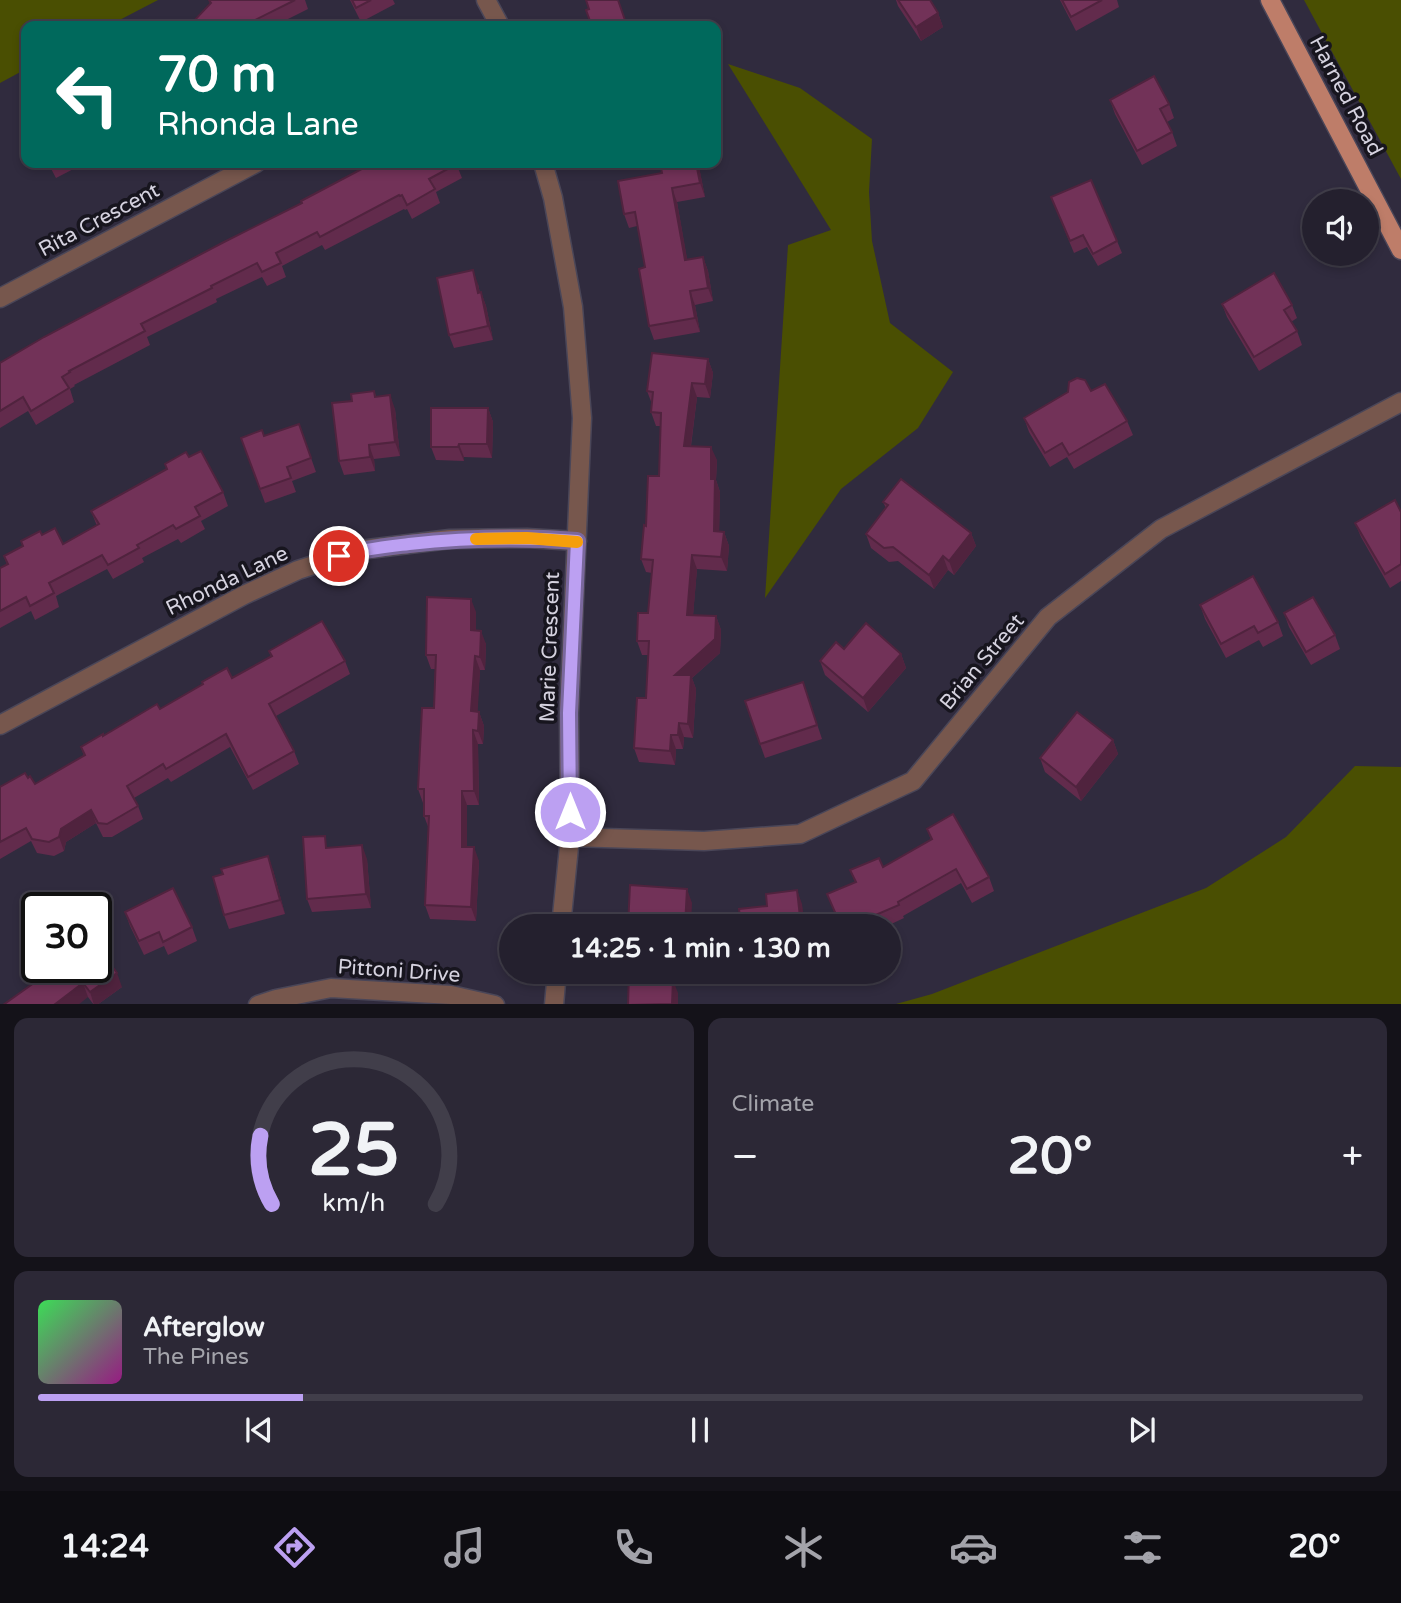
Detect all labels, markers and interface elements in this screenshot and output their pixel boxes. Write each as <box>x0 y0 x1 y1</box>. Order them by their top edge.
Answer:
street label: Harned Road <box>1304 32 1388 160</box>
text: 70 m <box>157 46 276 105</box>
icon: left <box>42 49 133 140</box>
text: Rhonda Lane <box>157 106 359 144</box>
street label: Rita Crescent <box>34 178 164 262</box>
map controls <box>1302 189 1379 266</box>
button: sound <box>1302 189 1379 266</box>
pin <box>309 526 369 586</box>
icon: arrive <box>320 537 358 575</box>
street label: Rhonda Lane <box>162 541 292 621</box>
street label: Marie Crescent <box>535 571 565 723</box>
street label: Brian Street <box>935 609 1029 715</box>
position arrow <box>533 775 607 849</box>
speed limit sign: 30 <box>21 892 112 983</box>
text: 14:25 · 1 min · 130 m <box>569 933 831 964</box>
street label: Pittoni Drive <box>337 954 461 988</box>
text: Climate <box>732 1090 814 1118</box>
text: 25 <box>308 1107 399 1195</box>
text: 20° <box>1008 1125 1093 1188</box>
text: − <box>732 1134 759 1180</box>
text: + <box>1342 1134 1363 1180</box>
text: km/h <box>322 1187 385 1217</box>
text: Afterglow <box>143 1312 265 1343</box>
text: The Pines <box>143 1343 249 1371</box>
icon: previous <box>240 1411 278 1449</box>
icon: pause <box>681 1411 719 1449</box>
icon: next <box>1123 1411 1161 1449</box>
icon: directions <box>270 1523 319 1572</box>
icon: music <box>440 1523 489 1572</box>
icon: phone <box>609 1523 658 1572</box>
icon: climate <box>779 1523 828 1572</box>
icon: car <box>949 1523 998 1572</box>
icon: filters <box>1118 1523 1167 1572</box>
text: 14:24 <box>60 1528 149 1566</box>
text: 20° <box>1288 1528 1341 1566</box>

